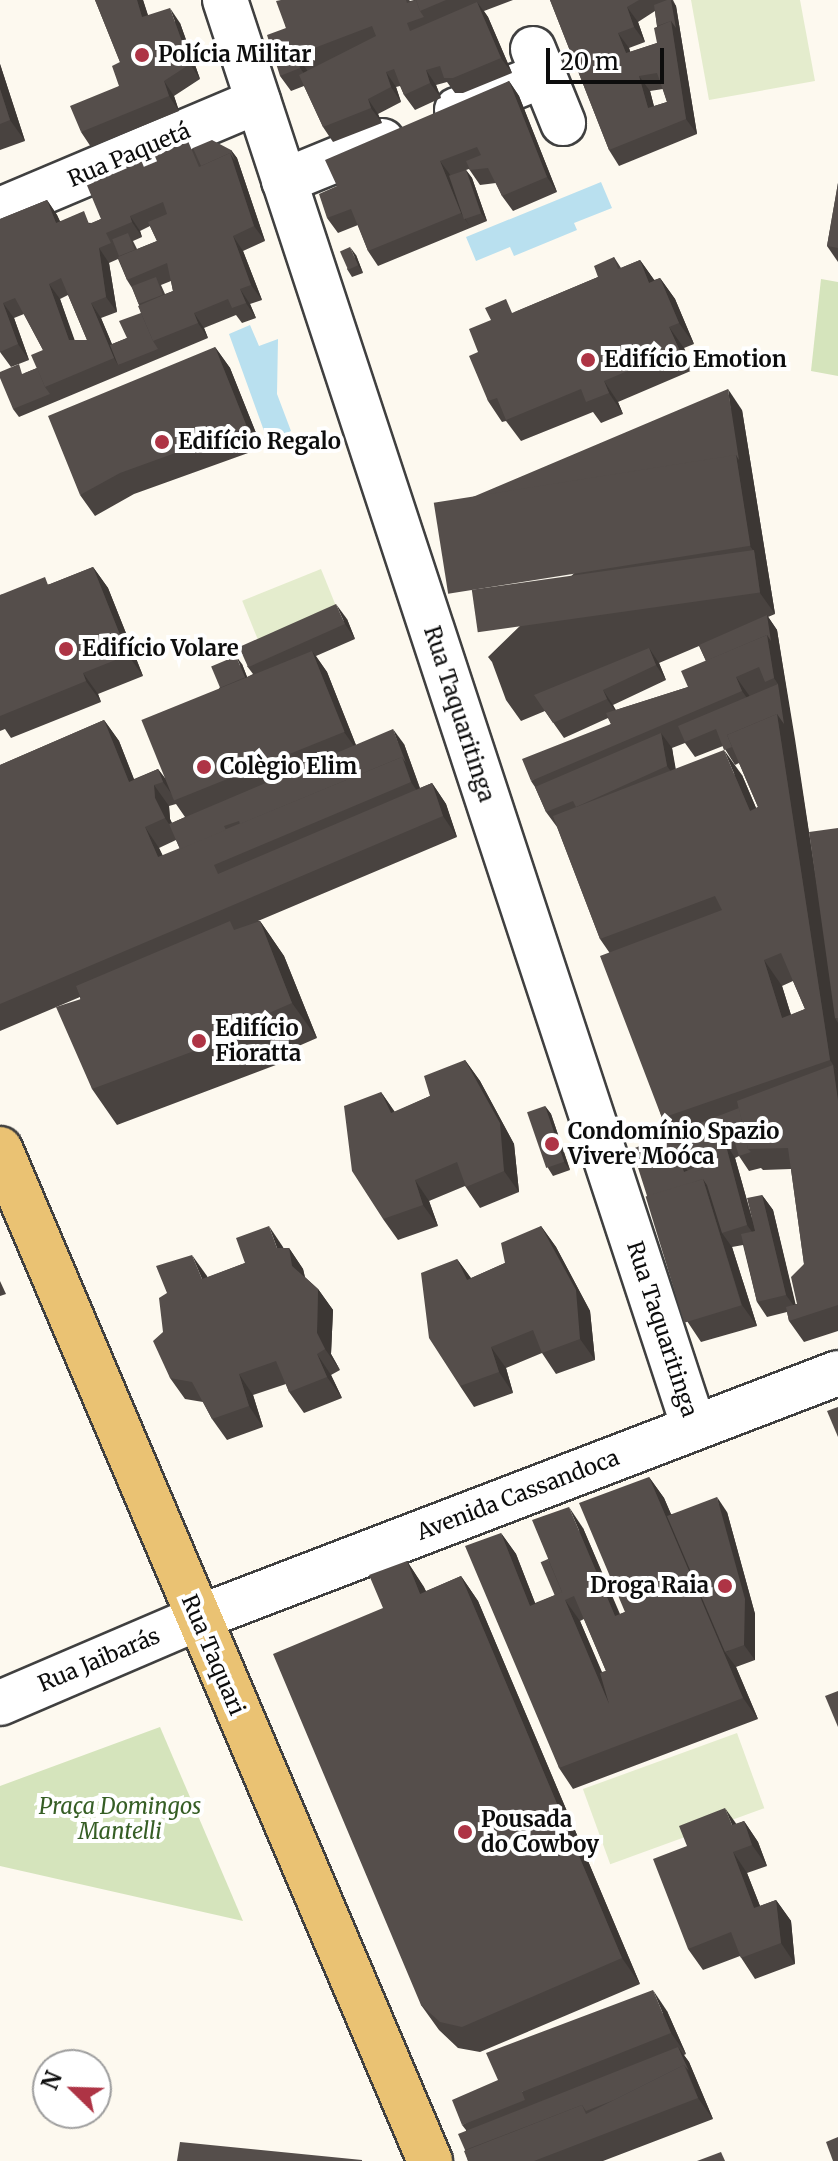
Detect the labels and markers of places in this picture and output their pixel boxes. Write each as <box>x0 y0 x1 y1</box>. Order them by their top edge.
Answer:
place label: Polícia Militar <box>158 42 312 68</box>
marker: Polícia Militar <box>133 46 151 64</box>
place label: Edifício Emotion <box>604 347 787 373</box>
marker: Edifício Emotion <box>579 351 597 369</box>
place label: Edifício Regalo <box>178 429 341 455</box>
marker: Edifício Regalo <box>153 433 171 451</box>
place label: Edifício Volare <box>82 636 239 662</box>
marker: Edifício Volare <box>57 640 75 658</box>
place label: Colègio Elim <box>220 754 357 780</box>
marker: Colègio Elim <box>195 758 213 776</box>
place label: Edifício Fioratta <box>215 1015 301 1066</box>
marker: Edifício Fioratta <box>190 1032 208 1050</box>
place label: Condomínio Spazio Vivere Moóca <box>568 1118 779 1170</box>
marker: Condomínio Spazio Vivere Moóca <box>543 1135 561 1153</box>
place label: Droga Raia <box>590 1573 709 1599</box>
marker: Droga Raia <box>716 1577 734 1595</box>
place label: Pousada do Cowboy <box>481 1806 599 1858</box>
marker: Pousada do Cowboy <box>456 1823 474 1841</box>

